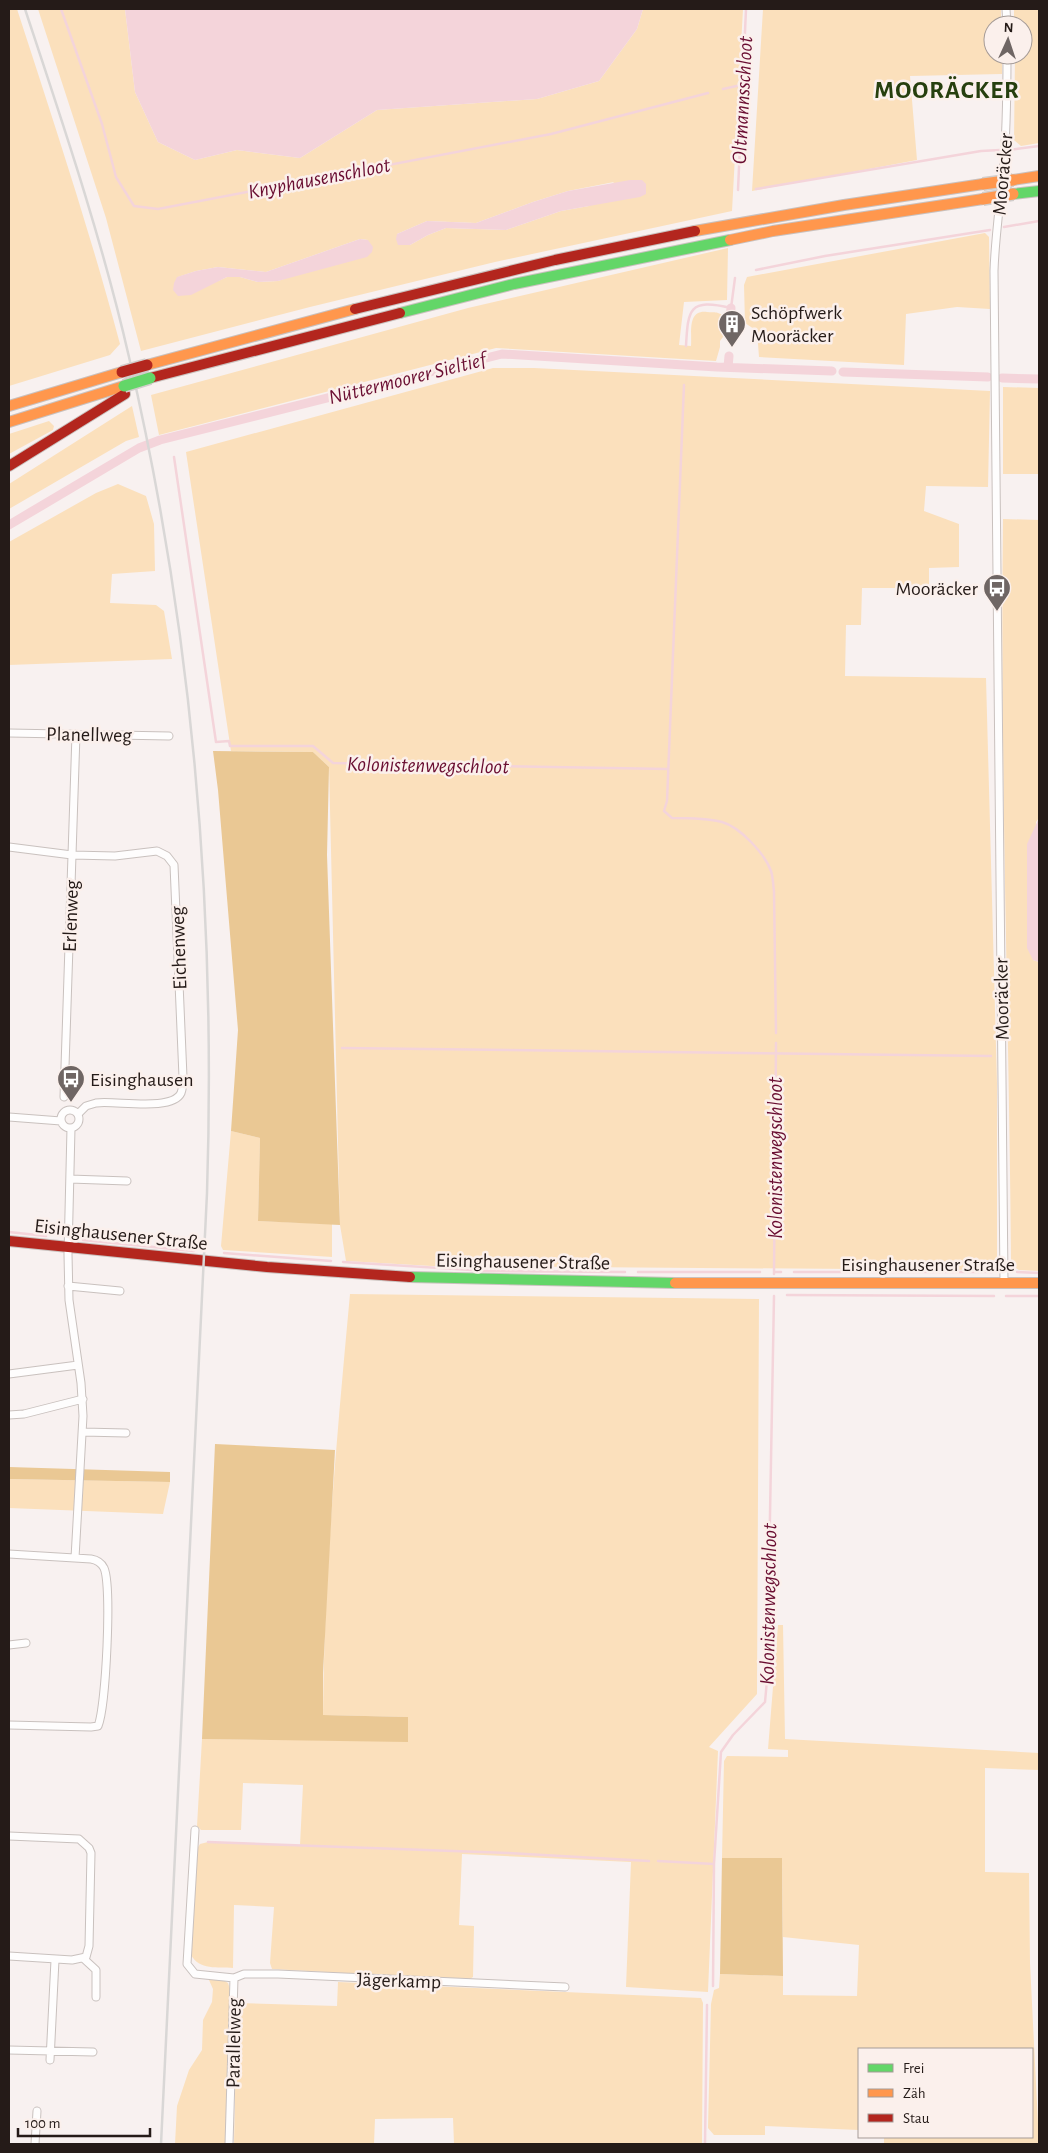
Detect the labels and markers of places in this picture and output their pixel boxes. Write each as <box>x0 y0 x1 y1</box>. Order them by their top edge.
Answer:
place label: Schöpfwerk Mooräcker <box>751 303 842 346</box>
building icon: Schöpfwerk Mooräcker <box>717 309 747 348</box>
bus stop icon: Mooräcker <box>982 573 1012 612</box>
place label: Mooräcker <box>896 579 979 599</box>
bus stop icon: Eisinghausen <box>56 1064 86 1103</box>
place label: Eisinghausen <box>90 1070 194 1090</box>

